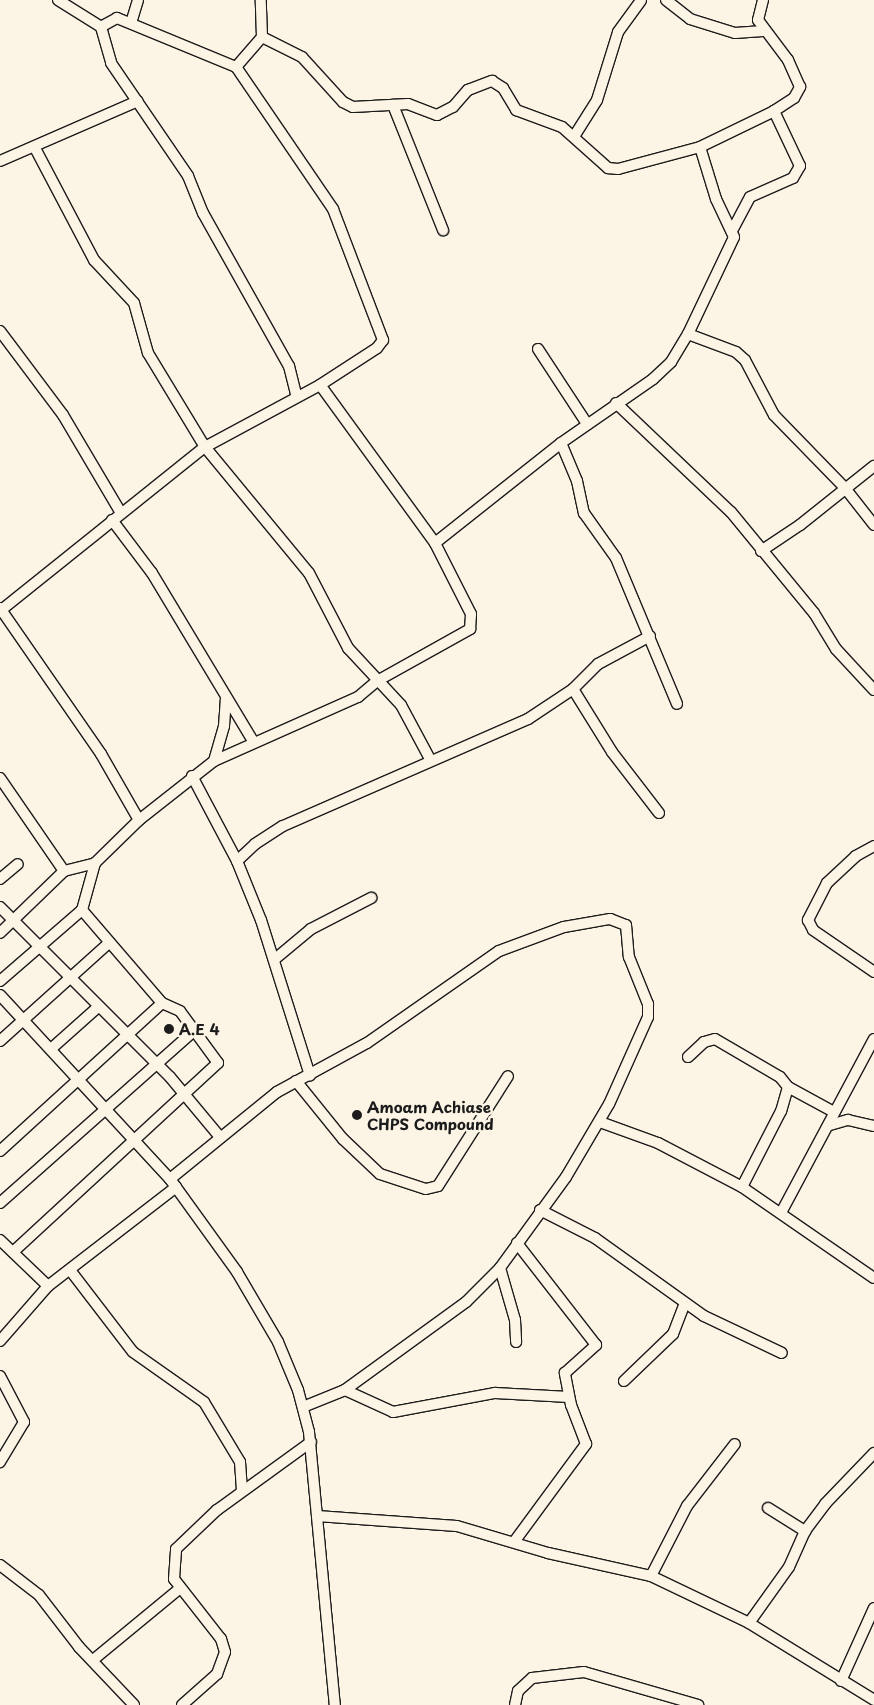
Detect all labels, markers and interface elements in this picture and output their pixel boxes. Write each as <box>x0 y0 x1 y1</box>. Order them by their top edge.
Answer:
place label: A.E 4 <box>179 1020 220 1038</box>
marker: A.E 4 <box>163 1023 175 1035</box>
place label: Amoam Achiase CHPS Compound <box>367 1097 494 1132</box>
marker: Amoam Achiase CHPS Compound <box>351 1109 363 1121</box>

